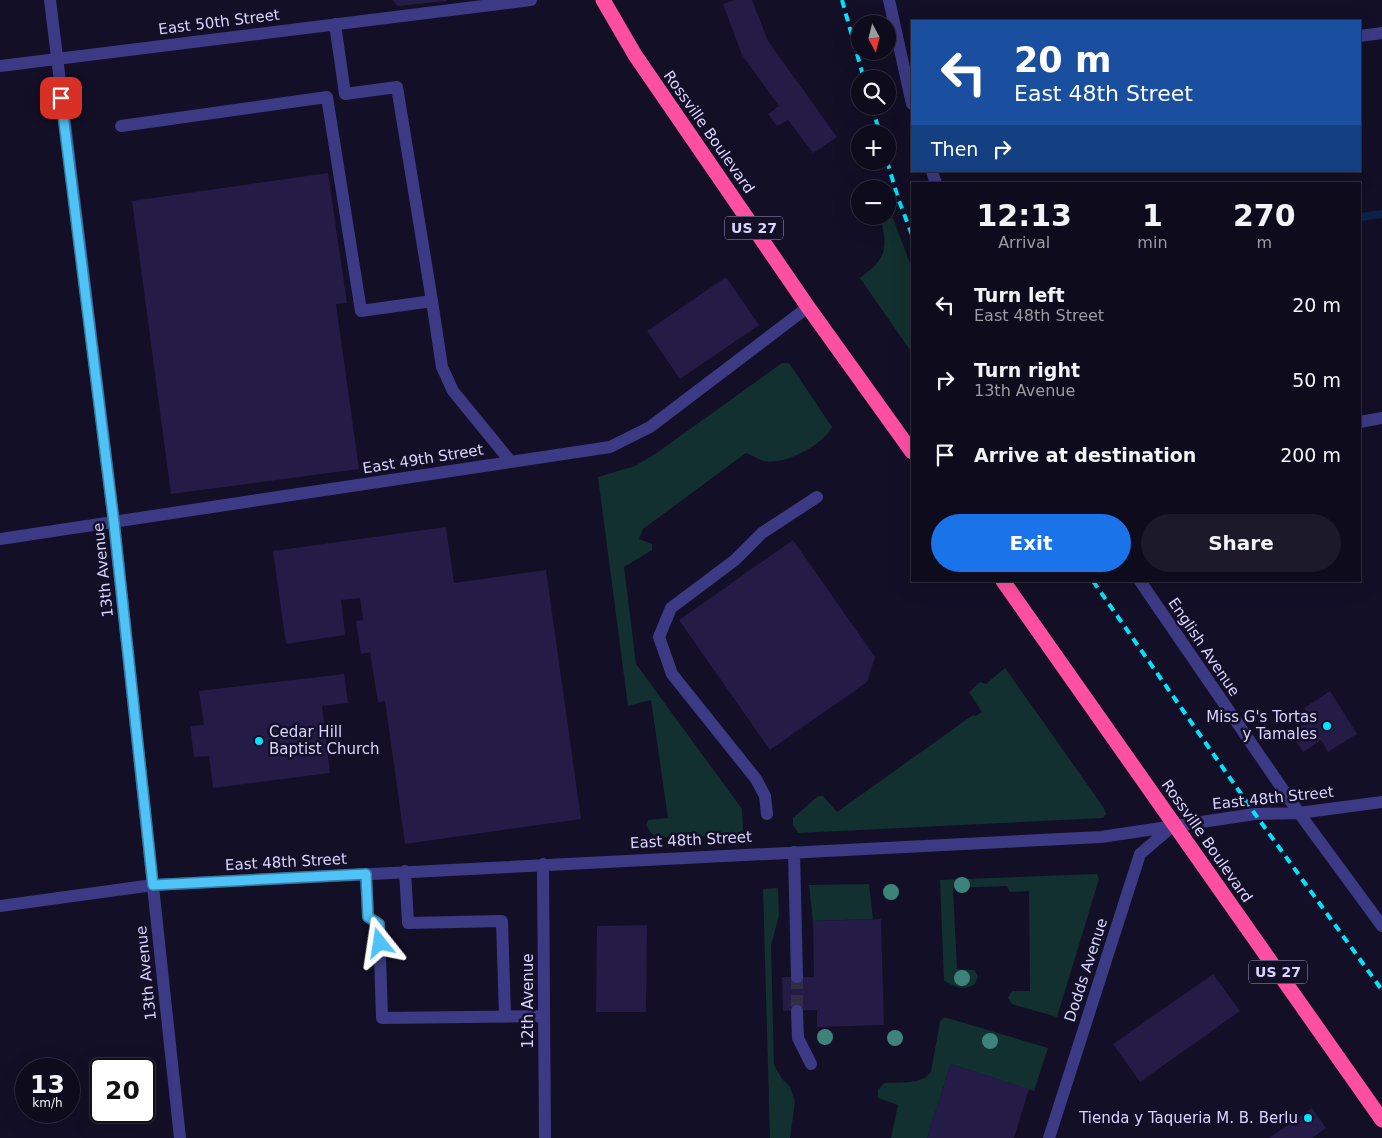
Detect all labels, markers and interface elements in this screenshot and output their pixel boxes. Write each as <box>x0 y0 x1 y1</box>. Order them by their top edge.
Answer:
street label: East 50th Street <box>157 6 281 38</box>
north arrow <box>851 15 896 60</box>
map controls <box>851 15 896 225</box>
icon: left <box>931 40 996 105</box>
text: 20 m <box>1014 40 1111 80</box>
street label: Rossville Boulevard <box>660 67 758 197</box>
button: search <box>851 70 896 115</box>
pin <box>40 77 82 119</box>
text: East 48th Street <box>1014 81 1193 106</box>
icon: arrive <box>47 84 75 112</box>
button: + <box>851 125 896 170</box>
icon: right <box>988 135 1016 163</box>
text: Then <box>931 138 978 160</box>
button: − <box>851 180 896 225</box>
text: 12:13 <box>976 198 1072 233</box>
text: 1 <box>1142 198 1163 233</box>
text: 270 <box>1233 198 1296 233</box>
road number: US 27 <box>725 217 783 240</box>
text: Arrival <box>998 233 1050 252</box>
text: min <box>1137 233 1168 252</box>
text: m <box>1256 233 1272 252</box>
text: Turn left <box>974 284 1065 306</box>
icon: left <box>931 291 959 319</box>
text: 20 m <box>1292 294 1341 316</box>
text: East 48th Street <box>974 306 1104 325</box>
text: Turn right <box>974 359 1080 381</box>
icon: right <box>931 366 959 394</box>
text: 50 m <box>1292 369 1341 391</box>
text: 13th Avenue <box>974 381 1075 400</box>
street label: East 49th Street <box>361 441 485 477</box>
icon: arrive <box>931 441 959 469</box>
text: Arrive at destination <box>974 444 1196 466</box>
text: 200 m <box>1280 444 1341 466</box>
button: Exit <box>931 514 1131 572</box>
button: Share <box>1141 514 1341 572</box>
street label: 13th Avenue <box>89 522 117 618</box>
street label: English Avenue <box>1164 594 1244 700</box>
place label: Miss G's Tortas y Tamales <box>1206 708 1317 743</box>
marker: Miss G's Tortas y Tamales <box>1321 720 1333 732</box>
place label: Cedar Hill Baptist Church <box>269 723 380 758</box>
marker: Cedar Hill Baptist Church <box>253 735 265 747</box>
street label: Rossville Boulevard <box>1158 776 1256 906</box>
street label: East 48th Street <box>1211 783 1335 813</box>
street label: East 48th Street <box>630 828 752 852</box>
street label: East 48th Street <box>225 850 347 874</box>
position arrow <box>353 916 405 968</box>
street label: Dodds Avenue <box>1061 916 1111 1024</box>
street label: 13th Avenue <box>132 925 160 1021</box>
street label: 12th Avenue <box>519 954 537 1048</box>
road number: US 27 <box>1249 960 1307 984</box>
speed limit sign: 20 <box>90 1058 155 1123</box>
text: 13 <box>30 1070 65 1099</box>
text: km/h <box>32 1096 63 1110</box>
place label: Tienda y Taqueria M. B. Berlu <box>1078 1109 1298 1127</box>
marker: Tienda y Taqueria M. B. Berlu <box>1302 1112 1314 1124</box>

